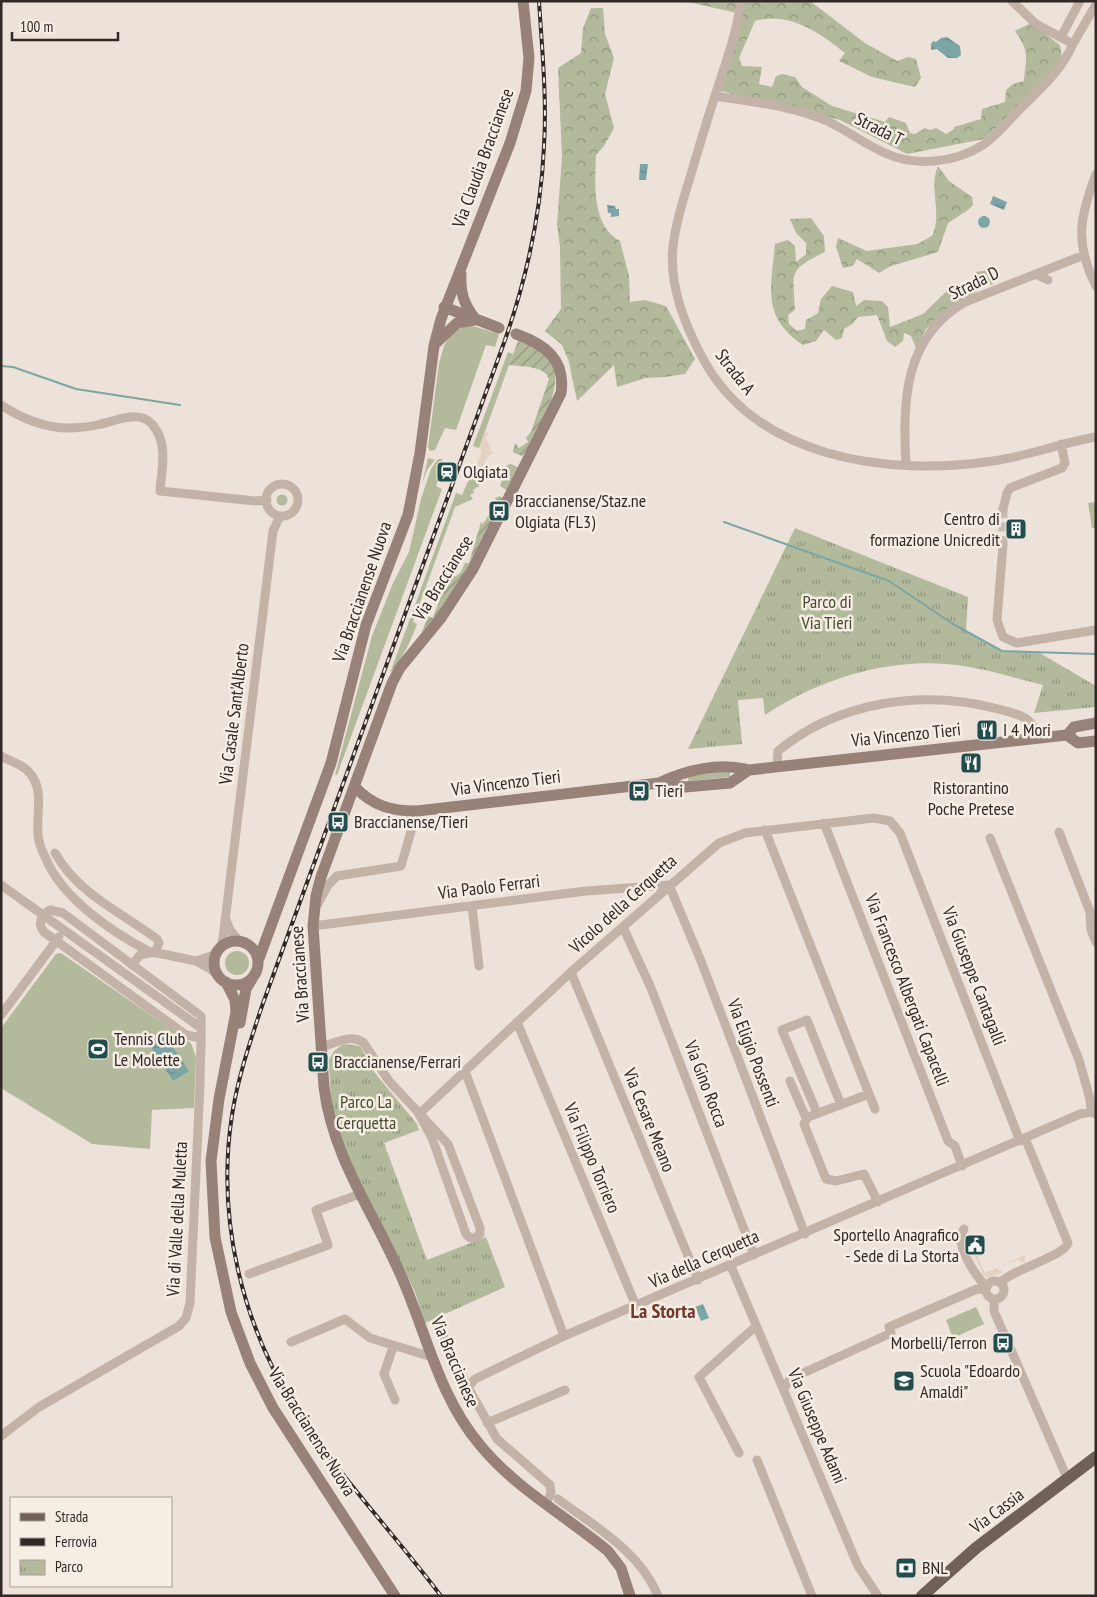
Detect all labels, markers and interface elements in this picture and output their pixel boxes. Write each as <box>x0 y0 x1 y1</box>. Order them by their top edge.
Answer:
scale bar <box>12 10 119 42</box>
text: 100 m <box>20 17 53 36</box>
street label: Via Claudia Braccianese <box>446 85 518 232</box>
street label: Strada T <box>851 107 907 150</box>
street label: Strada D <box>945 261 1003 305</box>
street label: Strada A <box>710 344 761 399</box>
station icon: Olgiata <box>435 460 459 484</box>
place label: Olgiata <box>463 460 508 483</box>
place label: Braccianense/Staz.ne Olgiata (FL3) <box>515 489 646 533</box>
bus stop icon: Braccianense/Staz.ne Olgiata (FL3) <box>487 499 511 523</box>
place label: Centro di formazione Unicredit <box>870 507 1000 551</box>
building icon: Centro di formazione Unicredit <box>1004 517 1028 541</box>
street label: Via Braccianense Nuova <box>326 518 396 666</box>
street label: Via Braccianese <box>407 531 478 626</box>
park label: Parco di Via Tieri <box>800 590 853 634</box>
street label: Via Casale Sant'Alberto <box>213 642 254 787</box>
street label: Via Vincenzo Tieri <box>849 717 962 752</box>
restaurant icon: I 4 Mori <box>975 718 999 742</box>
place label: I 4 Mori <box>1003 718 1051 741</box>
restaurant icon: Ristorantino Poche Pretese <box>959 751 983 775</box>
street label: Via Vincenzo Tieri <box>449 764 562 801</box>
place label: Ristorantino Poche Pretese <box>928 776 1014 820</box>
bus stop icon: Tieri <box>627 779 651 803</box>
place label: Tieri <box>655 779 683 802</box>
bus stop icon: Braccianense/Tieri <box>326 810 350 834</box>
place label: Braccianense/Tieri <box>354 810 469 833</box>
street label: Vicolo della Cerquetta <box>563 849 681 959</box>
street label: Via Paolo Ferrari <box>436 869 541 904</box>
street label: Via Francesco Albergati Capacelli <box>860 889 955 1089</box>
street label: Via Giuseppe Cantagalli <box>937 902 1012 1048</box>
street label: Via Braccianese <box>285 925 314 1024</box>
street label: Via Eligio Possenti <box>722 995 785 1110</box>
place label: Tennis Club Le Molette <box>114 1027 185 1071</box>
street label: Via Gino Rocca <box>679 1036 733 1130</box>
sports icon: Tennis Club Le Molette <box>86 1037 110 1061</box>
bus stop icon: Braccianense/Ferrari <box>306 1050 330 1074</box>
place label: Braccianense/Ferrari <box>334 1050 461 1073</box>
street label: Via Cesare Meano <box>618 1064 681 1175</box>
park label: Parco La Cerquetta <box>336 1090 396 1134</box>
street label: Via Filippo Torriero <box>559 1098 626 1217</box>
street label: Via di Valle della Muletta <box>161 1141 192 1298</box>
place label: Sportello Anagrafico - Sede di La Storta <box>833 1223 959 1267</box>
street label: Via della Cerquetta <box>644 1224 762 1293</box>
public building icon: Sportello Anagrafico - Sede di La Storta <box>963 1233 987 1257</box>
district label: La Storta <box>631 1298 695 1324</box>
street label: Via Braccianese <box>426 1312 485 1411</box>
place label: Morbelli/Terron <box>891 1331 987 1354</box>
bus stop icon: Morbelli/Terron <box>991 1331 1015 1355</box>
place label: Scuola "Edoardo Amaldi" <box>920 1359 1020 1403</box>
street label: Via Braccianense Nuova <box>263 1362 361 1500</box>
street label: Via Giuseppe Adami <box>782 1364 852 1487</box>
school or university icon: Scuola "Edoardo Amaldi" <box>892 1369 916 1393</box>
street label: Via Cassia <box>964 1483 1028 1539</box>
legend <box>10 1497 172 1587</box>
text: Strada <box>55 1507 88 1526</box>
text: Ferrovia <box>55 1532 97 1551</box>
bank icon: BNL <box>894 1556 918 1580</box>
place label: BNL <box>922 1556 948 1579</box>
text: Parco <box>55 1557 83 1576</box>

